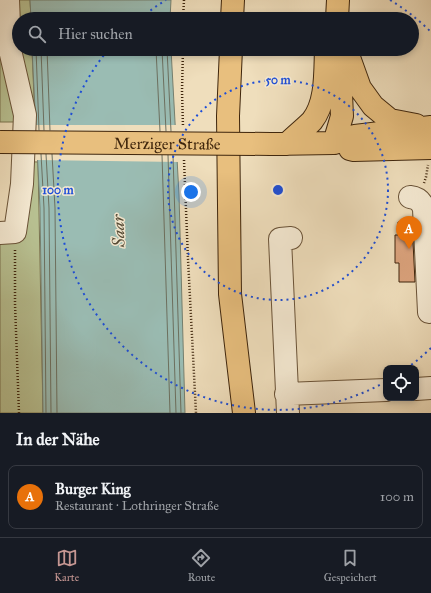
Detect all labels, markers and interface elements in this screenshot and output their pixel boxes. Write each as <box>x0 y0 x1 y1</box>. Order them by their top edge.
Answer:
search box <box>12 12 419 56</box>
icon: search <box>26 23 48 45</box>
text: Hier suchen <box>58 25 133 43</box>
text: 50 m <box>265 73 292 87</box>
street label: Merziger Straße <box>113 134 221 154</box>
your location <box>181 182 201 202</box>
text: 100 m <box>42 183 75 197</box>
centre of rings <box>271 183 285 197</box>
water label: Saar <box>107 213 130 249</box>
pin: A <box>396 216 422 249</box>
map controls <box>383 365 419 401</box>
button: locate <box>383 365 419 401</box>
text: In der Nähe <box>16 429 100 450</box>
text: Burger King <box>55 480 131 498</box>
text: A <box>26 489 34 505</box>
text: 100 m <box>380 489 414 505</box>
text: Restaurant · Lothringer Straße <box>55 498 219 514</box>
tab: Karte <box>54 547 79 584</box>
tab: Route <box>188 547 215 584</box>
tab: Gespeichert <box>324 547 377 584</box>

